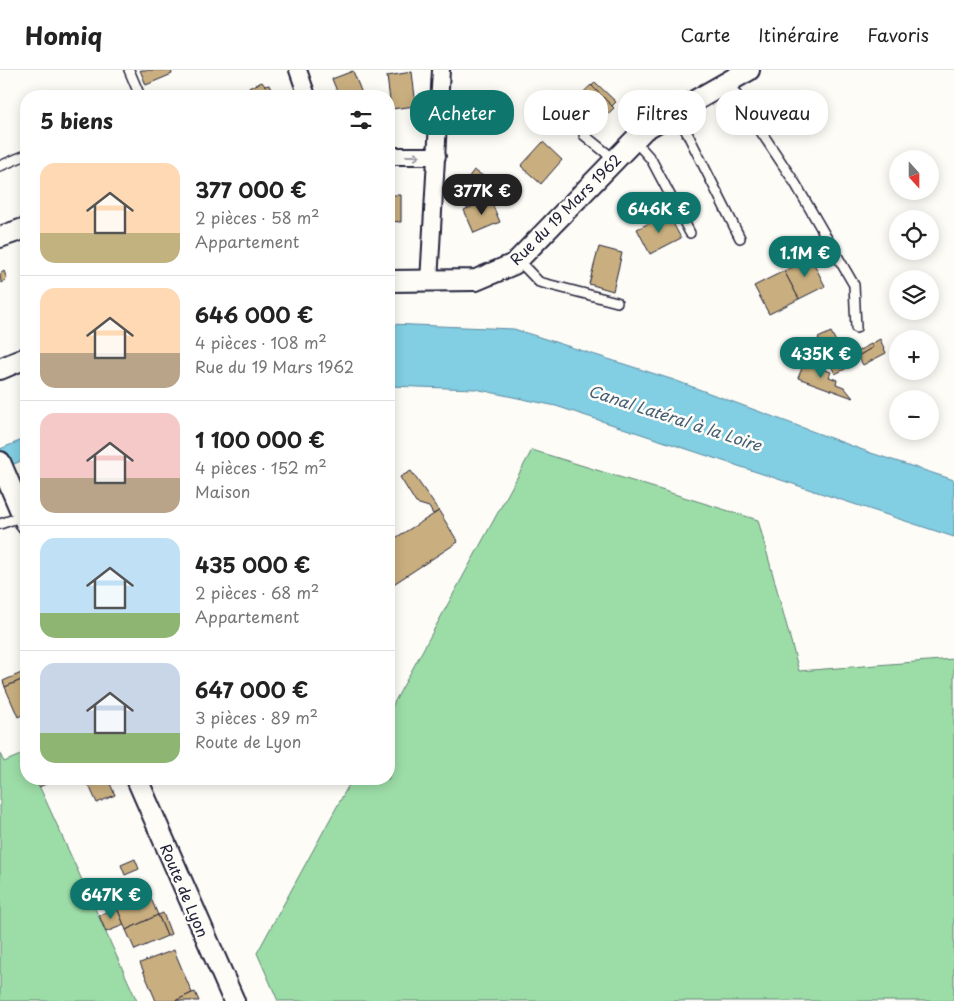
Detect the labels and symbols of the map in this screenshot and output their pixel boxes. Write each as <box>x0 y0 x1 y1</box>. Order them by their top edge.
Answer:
street label: Rue du 19 Mars 1962 <box>504 148 626 270</box>
north arrow <box>889 150 939 200</box>
one-way arrow <box>404 151 421 161</box>
pin: 377K € <box>441 174 523 216</box>
pin: 646K € <box>618 191 700 234</box>
pin: 1.1M € <box>764 236 846 278</box>
pin: 435K € <box>780 336 862 379</box>
water label: Canal Latéral à la Loire <box>585 378 766 457</box>
street label: Route de Lyon <box>155 840 215 940</box>
pin: 647K € <box>70 878 152 920</box>

